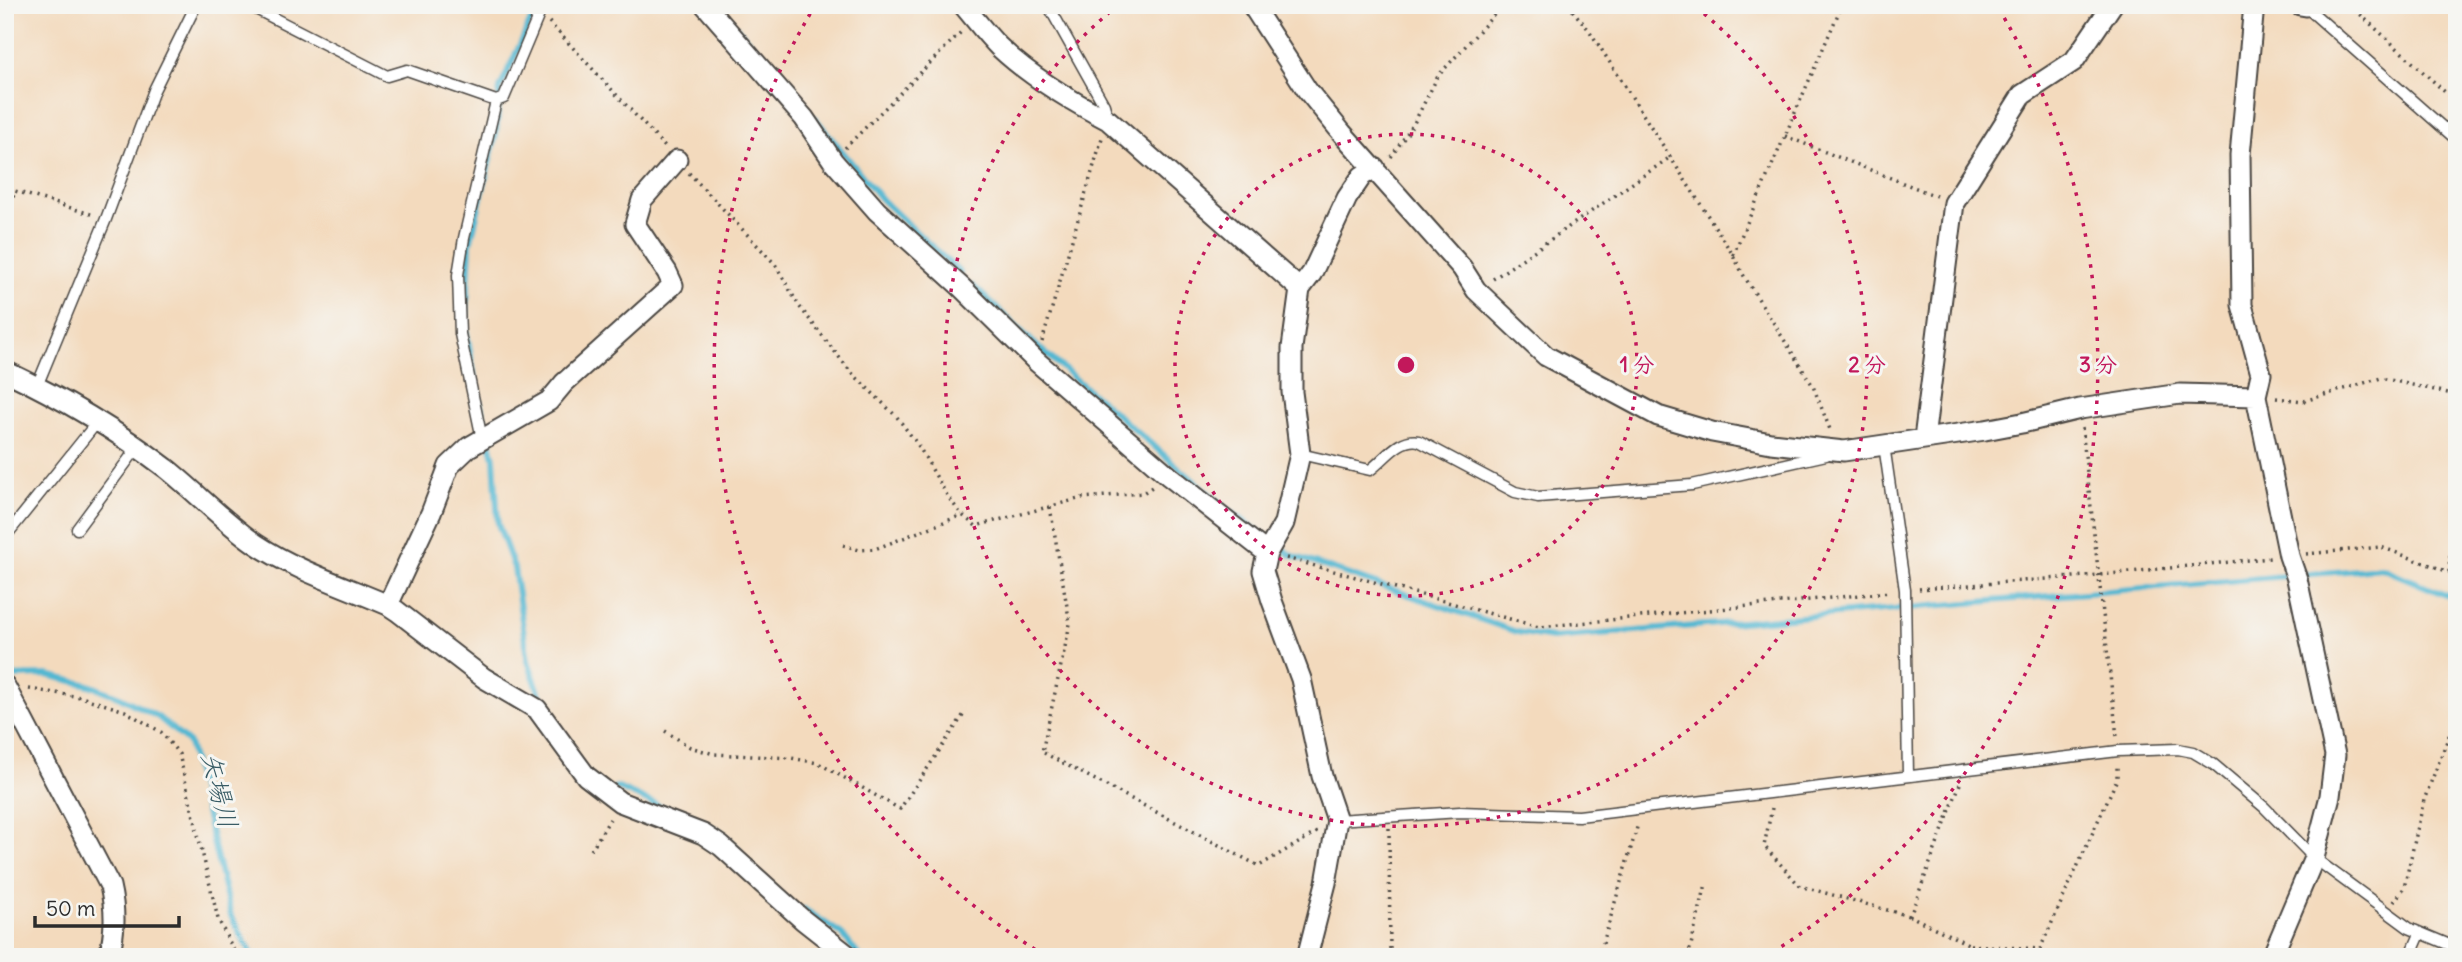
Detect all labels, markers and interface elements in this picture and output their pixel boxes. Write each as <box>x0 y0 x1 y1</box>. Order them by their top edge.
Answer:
text: 1 分 <box>1620 351 1654 378</box>
text: 2 分 <box>1848 351 1886 378</box>
text: 3 分 <box>2079 351 2117 378</box>
centre of rings <box>1394 353 1418 377</box>
water label: 矢場川 <box>195 748 245 832</box>
scale bar <box>35 885 178 929</box>
text: 50 m <box>46 895 95 922</box>

